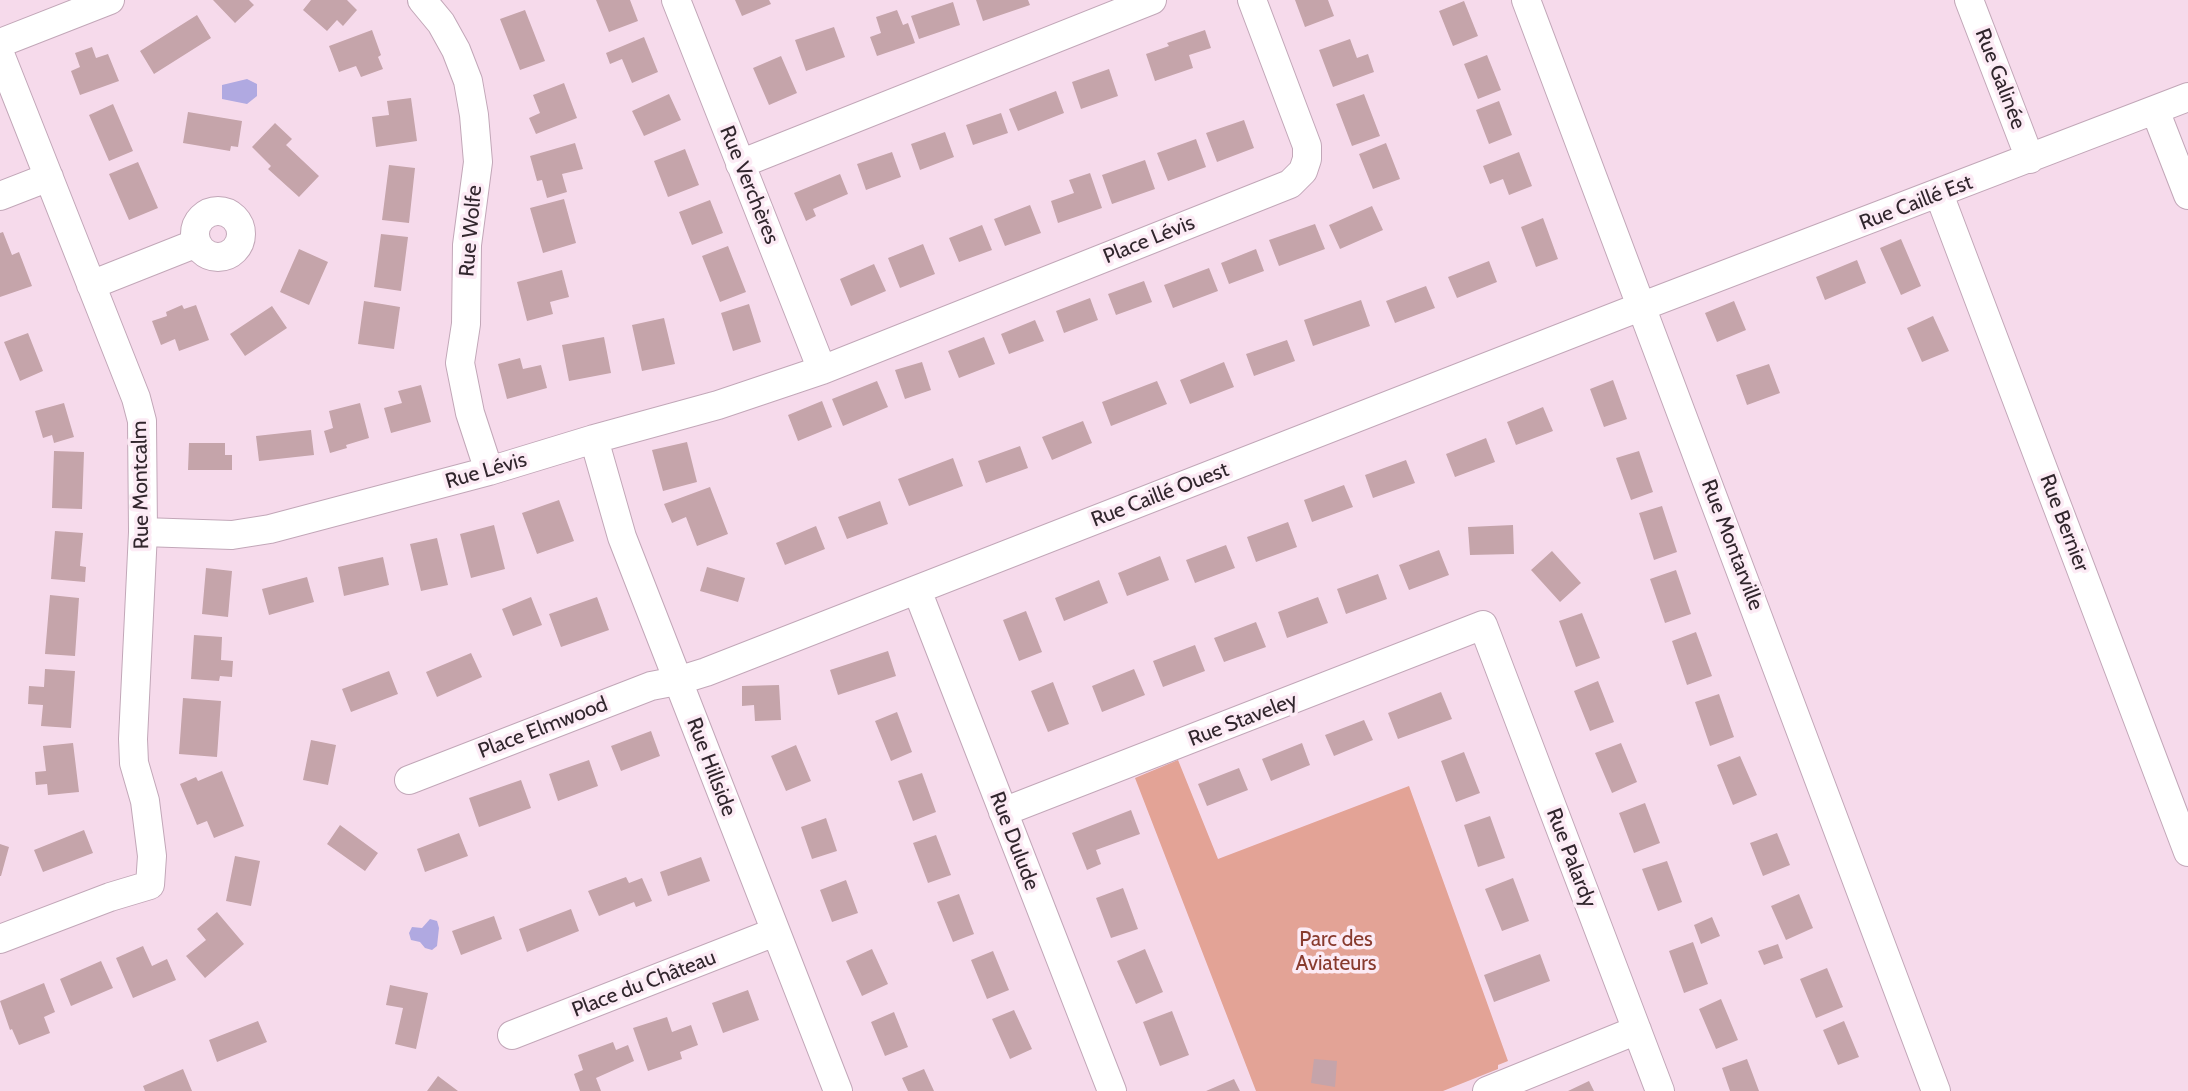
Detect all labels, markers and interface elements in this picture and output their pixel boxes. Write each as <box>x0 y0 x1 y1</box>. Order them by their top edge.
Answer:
street label: Rue Galinée <box>1969 25 2031 133</box>
street label: Rue Verchères <box>714 122 784 248</box>
street label: Rue Caillé Est <box>1856 170 1976 236</box>
street label: Rue Wolfe <box>454 184 488 278</box>
street label: Place Lévis <box>1100 210 1198 270</box>
street label: Rue Montcalm <box>127 420 155 550</box>
street label: Rue Lévis <box>442 447 530 495</box>
street label: Rue Caillé Ouest <box>1088 457 1232 533</box>
street label: Rue Bernier <box>2034 471 2094 575</box>
street label: Rue Montarville <box>1696 476 1768 614</box>
street label: Rue Staveley <box>1185 688 1301 752</box>
street label: Place Elmwood <box>475 692 611 764</box>
street label: Rue Hillside <box>681 714 741 820</box>
street label: Rue Dulude <box>984 788 1044 894</box>
street label: Rue Palardy <box>1541 805 1601 911</box>
park label: Parc des Aviateurs <box>1296 927 1376 977</box>
street label: Place du Château <box>568 945 720 1023</box>

